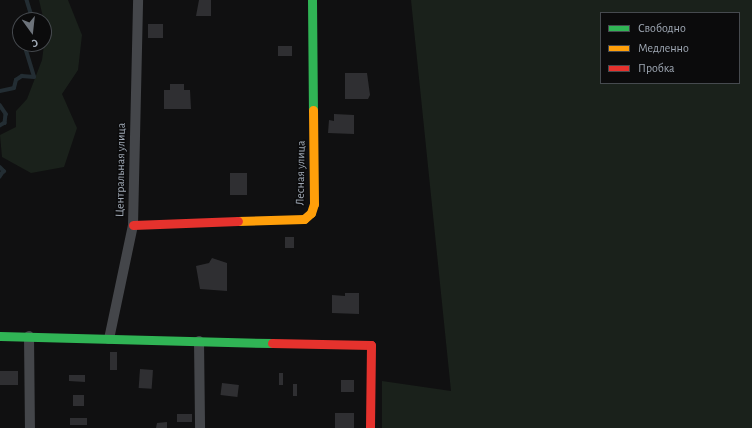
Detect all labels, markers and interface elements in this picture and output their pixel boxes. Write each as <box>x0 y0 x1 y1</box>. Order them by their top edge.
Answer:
north arrow <box>12 12 52 52</box>
legend <box>600 12 740 84</box>
text: Свободно <box>638 22 686 34</box>
text: С <box>31 37 39 49</box>
text: Медленно <box>638 42 689 54</box>
text: Пробка <box>638 62 675 74</box>
street label: Центральная улица <box>113 123 129 217</box>
street label: Лесная улица <box>293 140 309 206</box>

